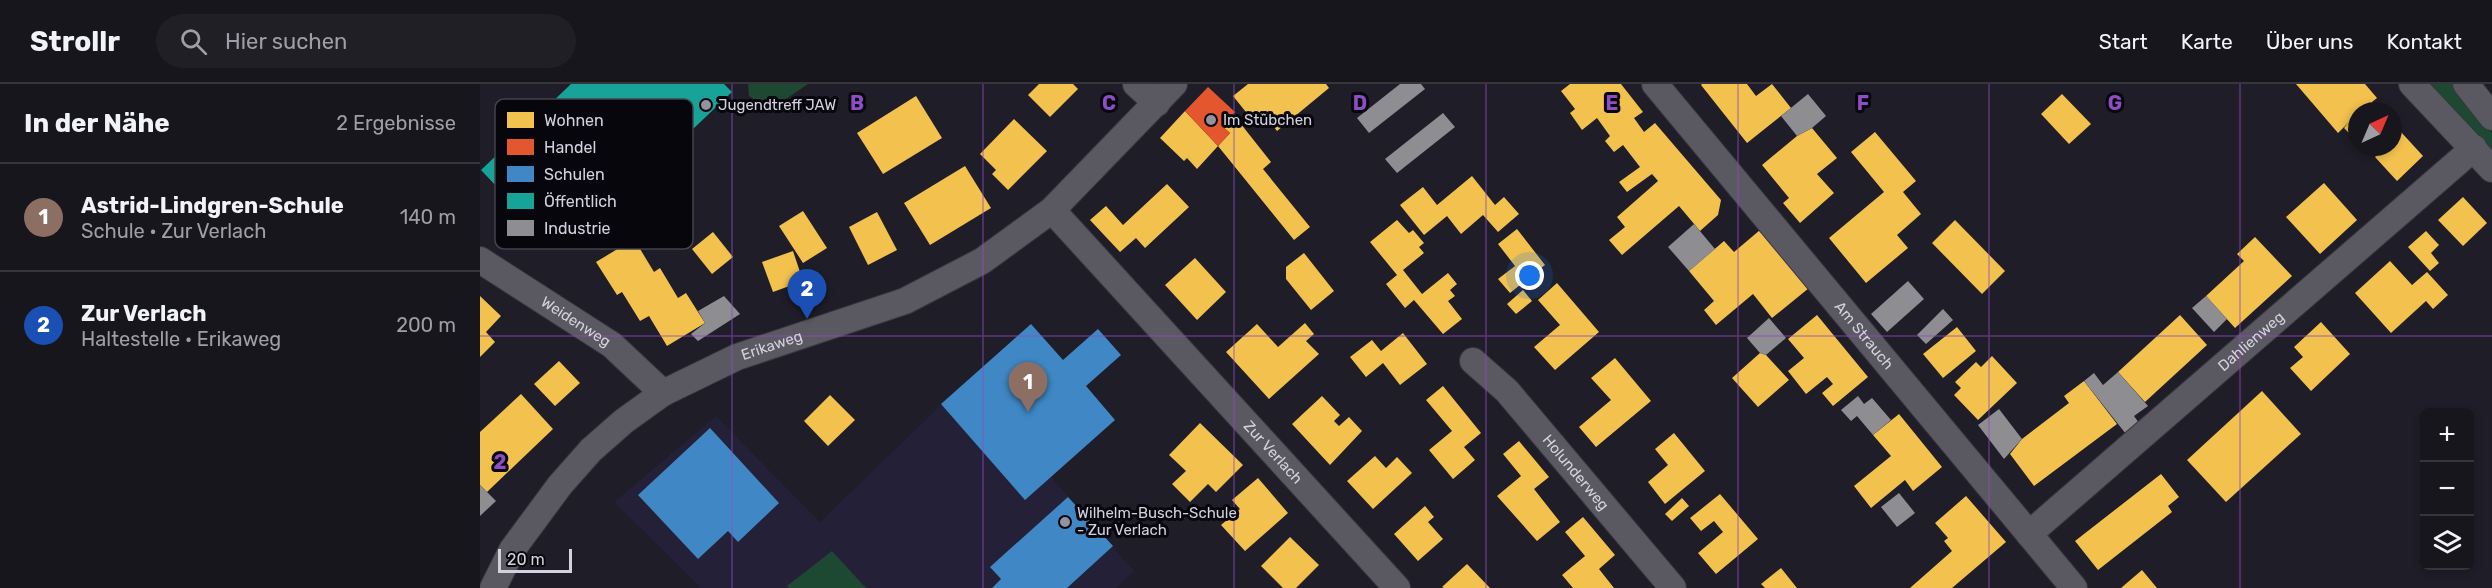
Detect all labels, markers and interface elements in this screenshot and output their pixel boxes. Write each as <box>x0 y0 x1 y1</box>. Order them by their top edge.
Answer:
search box <box>156 14 576 68</box>
text: Strollr <box>30 25 120 58</box>
icon: search <box>177 25 210 58</box>
text: Hier suchen <box>225 28 347 55</box>
text: Start <box>2099 29 2148 54</box>
text: Karte <box>2181 29 2233 54</box>
text: Über uns <box>2266 29 2354 54</box>
text: Kontakt <box>2387 29 2462 54</box>
text: B <box>850 91 864 115</box>
text: C <box>1102 91 1116 115</box>
text: D <box>1353 91 1367 115</box>
text: E <box>1606 91 1618 115</box>
text: F <box>1857 91 1869 115</box>
text: G <box>2108 91 2122 115</box>
place label: Jugendtreff JAW <box>718 96 836 114</box>
marker: Jugendtreff JAW <box>699 98 713 112</box>
legend <box>495 99 693 249</box>
north arrow <box>2348 102 2402 156</box>
text: In der Nähe <box>24 108 170 139</box>
text: 2 Ergebnisse <box>336 111 456 135</box>
text: Wohnen <box>544 111 604 130</box>
place label: Im Stübchen <box>1223 111 1312 129</box>
marker: Im Stübchen <box>1204 113 1218 127</box>
text: Handel <box>544 138 596 157</box>
text: Schulen <box>544 165 605 184</box>
text: Astrid-Lindgren-Schule <box>81 192 344 219</box>
text: Öffentlich <box>544 192 617 211</box>
text: 1 <box>39 205 48 229</box>
text: 140 m <box>400 205 456 229</box>
text: Schule · Zur Verlach <box>81 219 266 243</box>
text: Industrie <box>544 219 611 238</box>
your location <box>1515 261 1544 290</box>
pin: 2 <box>788 270 826 319</box>
street label: Weidenweg <box>538 293 614 351</box>
street label: Am Strauch <box>1831 298 1897 373</box>
text: Zur Verlach <box>81 300 207 327</box>
street label: Dahlienweg <box>2214 308 2288 375</box>
text: 2 <box>37 313 50 337</box>
text: 200 m <box>396 313 456 337</box>
text: Haltestelle · Erikaweg <box>81 327 281 351</box>
street label: Erikaweg <box>739 327 805 364</box>
pin: 1 <box>1008 362 1048 412</box>
map controls <box>2420 408 2474 570</box>
button: + <box>2420 408 2474 462</box>
street label: Zur Verlach <box>1240 417 1306 487</box>
street label: Holunderweg <box>1539 431 1613 514</box>
text: 2 <box>494 450 507 474</box>
button: − <box>2420 462 2474 516</box>
place label: Wilhelm-Busch-Schule - Zur Verlach <box>1077 504 1237 539</box>
marker: Wilhelm-Busch-Schule - Zur Verlach <box>1058 515 1072 529</box>
button: layers <box>2420 516 2474 570</box>
scale bar <box>498 546 572 574</box>
text: 20 m <box>507 550 545 569</box>

